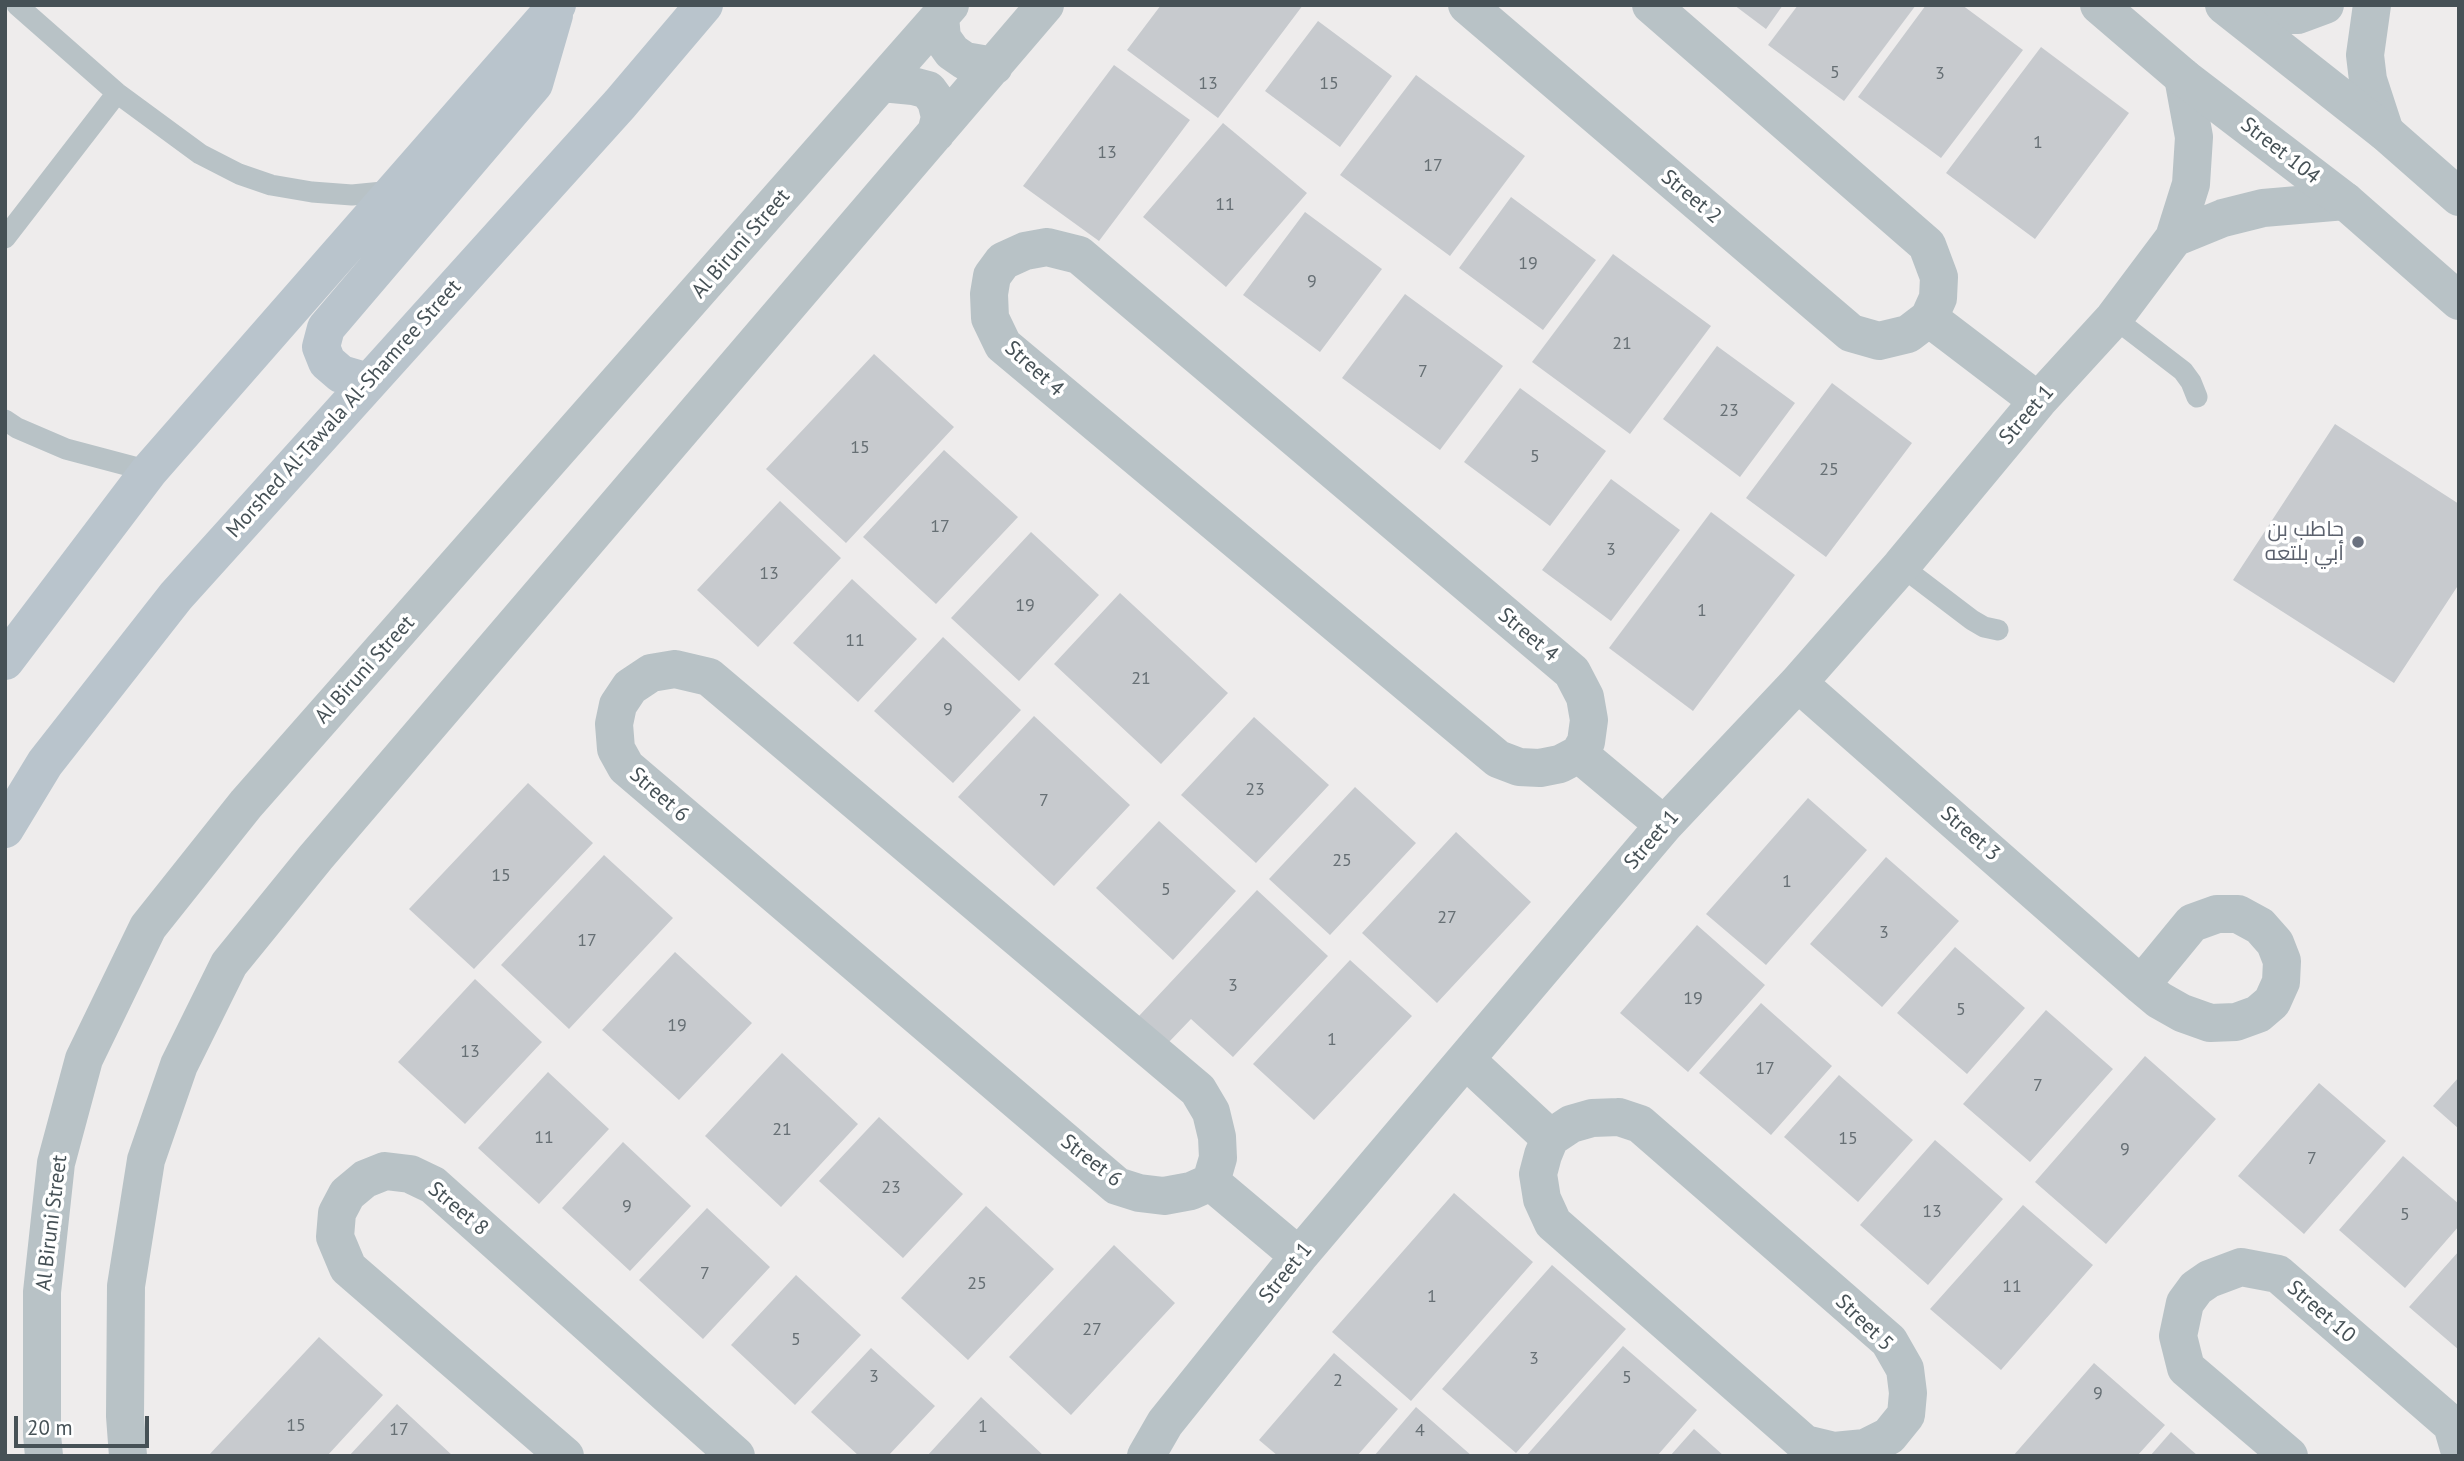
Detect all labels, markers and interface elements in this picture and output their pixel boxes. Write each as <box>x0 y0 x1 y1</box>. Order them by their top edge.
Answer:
house number: 5 <box>1830 62 1840 84</box>
house number: 3 <box>1935 63 1945 85</box>
house number: 13 <box>1198 73 1218 95</box>
house number: 15 <box>1319 73 1339 95</box>
street label: Street 104 <box>2235 112 2325 190</box>
house number: 1 <box>2033 132 2043 154</box>
house number: 13 <box>1097 142 1117 164</box>
house number: 17 <box>1423 155 1443 177</box>
street label: Street 2 <box>1656 165 1726 229</box>
street label: Al Biruni Street <box>687 184 795 304</box>
house number: 11 <box>1215 194 1235 216</box>
house number: 19 <box>1518 253 1538 275</box>
house number: 9 <box>1307 271 1317 293</box>
street label: Morshed Al-Tawala Al-Shamree Street <box>221 275 467 543</box>
house number: 21 <box>1612 333 1632 355</box>
street label: Street 4 <box>999 336 1069 402</box>
house number: 7 <box>1418 361 1428 383</box>
street label: Street 1 <box>1994 380 2060 450</box>
house number: 23 <box>1719 400 1739 422</box>
house number: 15 <box>850 437 870 459</box>
house number: 5 <box>1530 446 1540 468</box>
house number: 25 <box>1819 459 1839 481</box>
house number: 17 <box>930 516 950 538</box>
place label: حاطب بن أبي بلتعه <box>2265 517 2344 567</box>
marker: حاطب بن أبي بلتعه <box>2350 534 2366 550</box>
house number: 3 <box>1606 539 1616 561</box>
house number: 13 <box>759 563 779 585</box>
house number: 19 <box>1015 595 1035 617</box>
house number: 1 <box>1697 600 1707 622</box>
street label: Street 4 <box>1493 603 1563 667</box>
street label: Al Biruni Street <box>310 611 420 729</box>
house number: 11 <box>845 630 865 652</box>
house number: 21 <box>1131 668 1151 690</box>
house number: 9 <box>943 699 953 721</box>
street label: Street 6 <box>624 762 694 828</box>
house number: 23 <box>1245 779 1265 801</box>
house number: 7 <box>1039 790 1049 812</box>
street label: Street 3 <box>1935 801 2005 867</box>
street label: Street 1 <box>1619 805 1685 875</box>
house number: 25 <box>1332 850 1352 872</box>
house number: 15 <box>491 865 511 887</box>
house number: 1 <box>1782 871 1792 893</box>
house number: 5 <box>1161 879 1171 901</box>
house number: 27 <box>1437 907 1457 929</box>
house number: 3 <box>1879 922 1889 944</box>
house number: 17 <box>577 930 597 952</box>
house number: 3 <box>1228 975 1238 997</box>
house number: 19 <box>1683 988 1703 1010</box>
house number: 5 <box>1956 999 1966 1021</box>
house number: 19 <box>667 1015 687 1037</box>
house number: 1 <box>1327 1029 1337 1051</box>
house number: 13 <box>460 1041 480 1063</box>
house number: 17 <box>1755 1058 1775 1080</box>
house number: 7 <box>2033 1075 2043 1097</box>
house number: 21 <box>772 1119 792 1141</box>
house number: 11 <box>534 1127 554 1149</box>
house number: 15 <box>1838 1128 1858 1150</box>
street label: Street 6 <box>1055 1129 1127 1193</box>
house number: 9 <box>2120 1139 2130 1161</box>
house number: 7 <box>2307 1148 2317 1170</box>
street label: Al Biruni Street <box>31 1154 73 1292</box>
street label: Street 8 <box>423 1177 493 1241</box>
house number: 23 <box>881 1177 901 1199</box>
house number: 9 <box>622 1196 632 1218</box>
house number: 13 <box>1922 1201 1942 1223</box>
house number: 5 <box>2400 1204 2410 1226</box>
street label: Street 1 <box>1254 1238 1318 1308</box>
house number: 7 <box>700 1263 710 1285</box>
house number: 25 <box>967 1273 987 1295</box>
house number: 11 <box>2002 1276 2022 1298</box>
street label: Street 10 <box>2282 1276 2360 1348</box>
house number: 1 <box>1427 1286 1437 1308</box>
street label: Street 5 <box>1830 1289 1898 1357</box>
house number: 27 <box>1082 1319 1102 1341</box>
house number: 5 <box>791 1329 801 1351</box>
house number: 3 <box>1529 1348 1539 1370</box>
house number: 3 <box>869 1366 879 1388</box>
house number: 5 <box>1622 1367 1632 1389</box>
house number: 2 <box>1333 1370 1343 1392</box>
house number: 9 <box>2093 1383 2103 1405</box>
scale bar <box>18 1402 152 1446</box>
text: 20 m <box>27 1414 73 1441</box>
house number: 15 <box>286 1415 306 1437</box>
house number: 1 <box>978 1416 988 1438</box>
house number: 17 <box>389 1419 409 1441</box>
house number: 4 <box>1415 1420 1425 1442</box>

